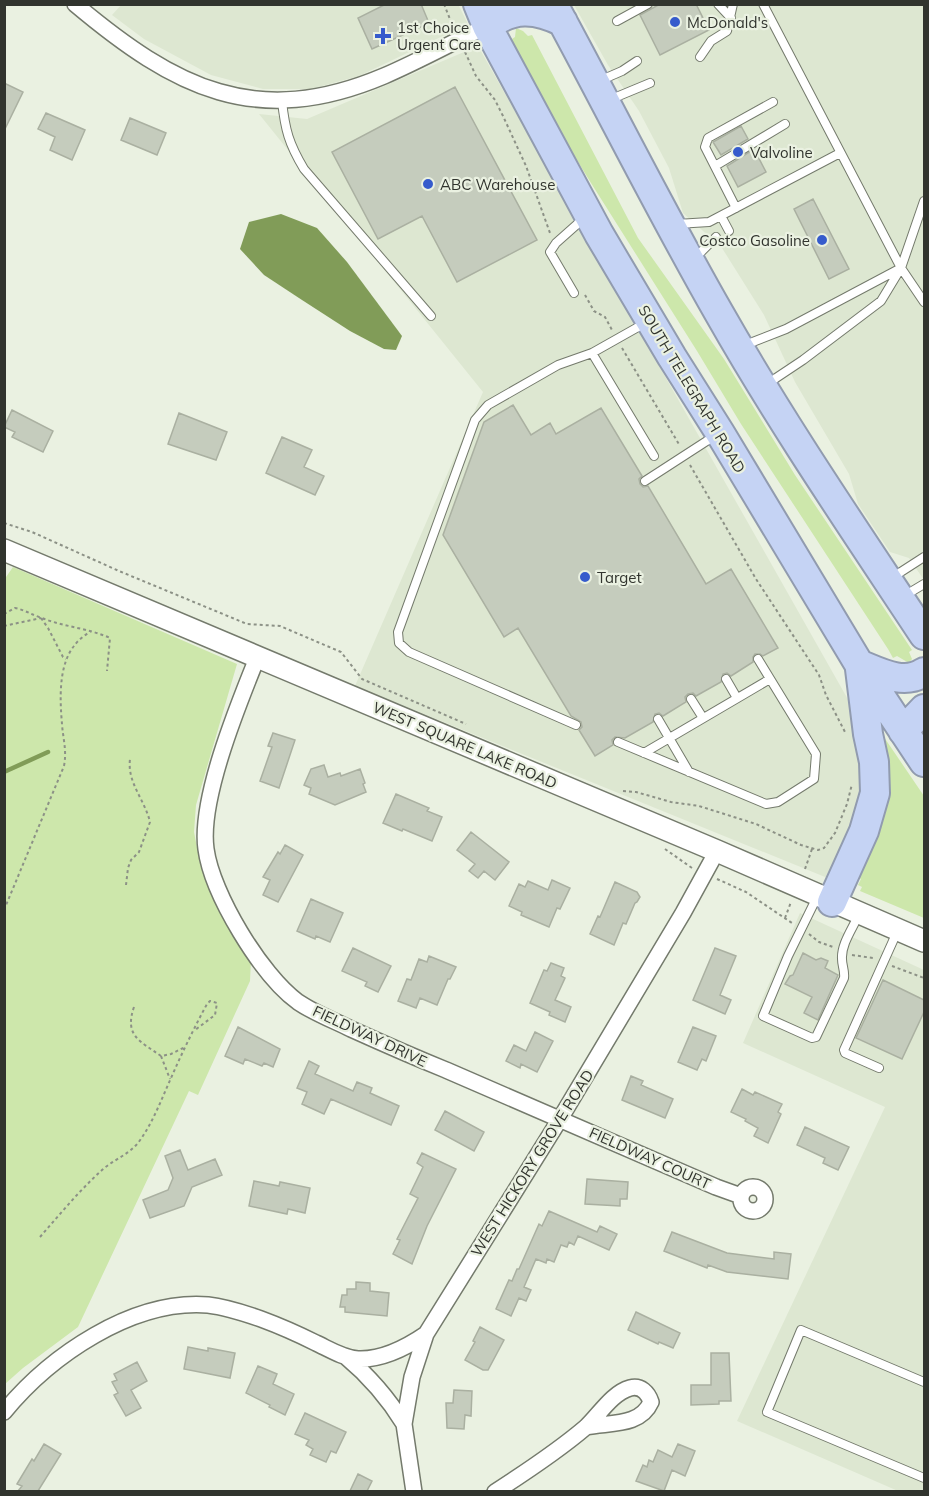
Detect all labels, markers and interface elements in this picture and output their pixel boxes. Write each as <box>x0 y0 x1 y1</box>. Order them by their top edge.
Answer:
place label: McDonald's <box>687 13 768 32</box>
marker: McDonald's <box>668 15 682 29</box>
place label: 1st Choice Urgent Care <box>397 18 481 54</box>
marker: 1st Choice Urgent Care <box>374 27 392 45</box>
place label: Valvoline <box>750 143 813 162</box>
marker: Valvoline <box>731 145 745 159</box>
place label: ABC Warehouse <box>440 175 555 194</box>
marker: ABC Warehouse <box>421 177 435 191</box>
place label: Costco Gasoline <box>699 231 810 250</box>
marker: Costco Gasoline <box>815 233 829 247</box>
street label: SOUTH TELEGRAPH ROAD <box>634 302 750 476</box>
place label: Target <box>597 568 642 587</box>
marker: Target <box>578 570 592 584</box>
street label: WEST SQUARE LAKE ROAD <box>370 697 560 793</box>
street label: FIELDWAY DRIVE <box>310 1001 430 1071</box>
street label: WEST HICKORY GROVE ROAD <box>467 1066 597 1260</box>
street label: FIELDWAY COURT <box>586 1123 714 1193</box>

